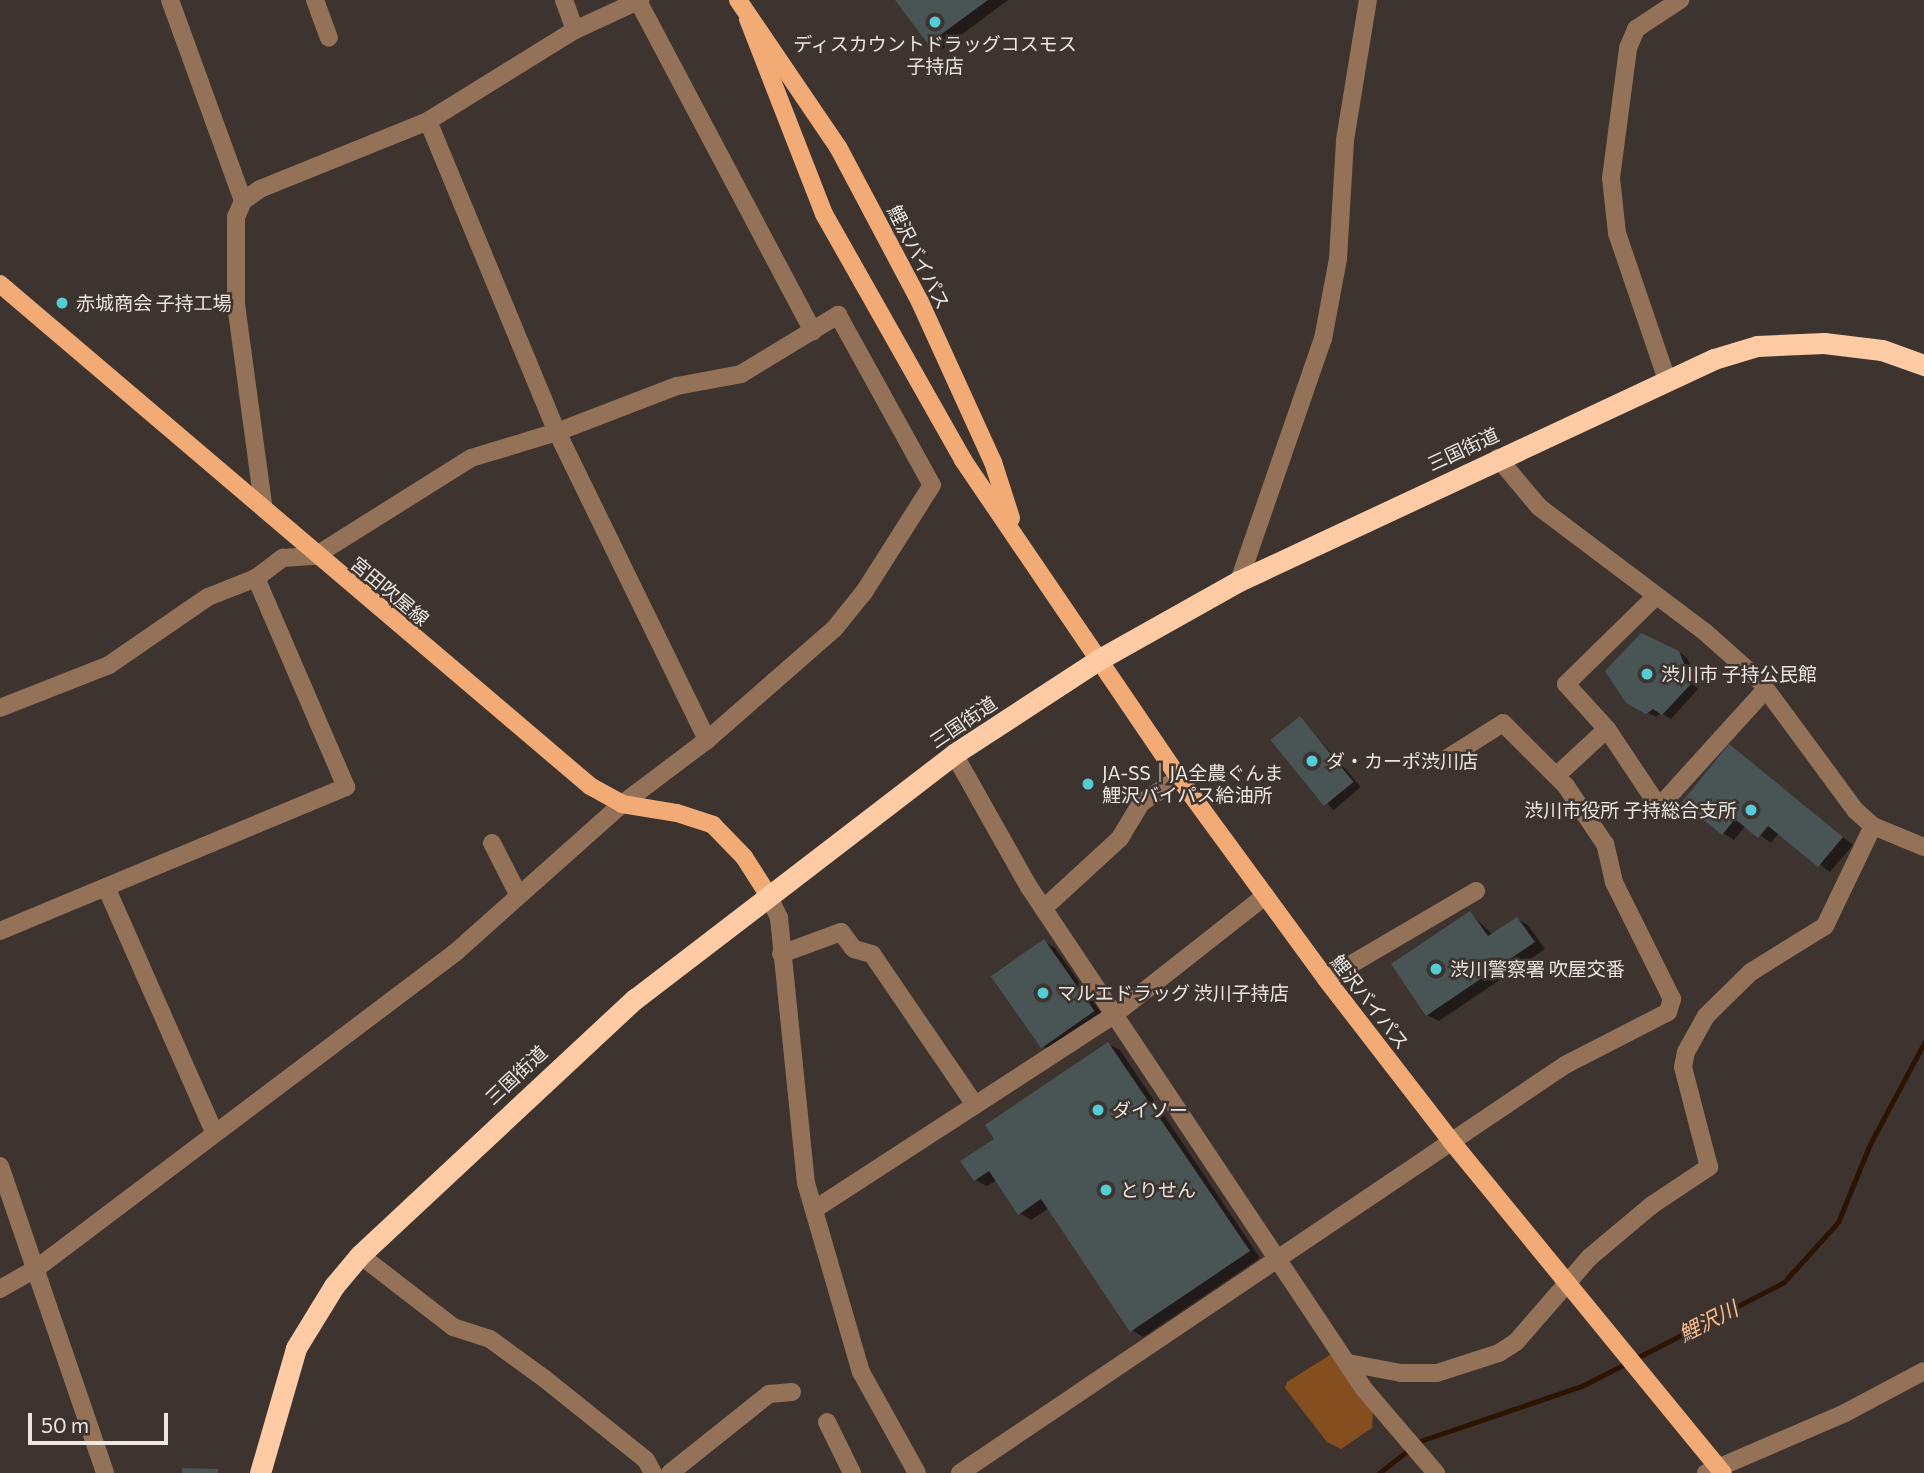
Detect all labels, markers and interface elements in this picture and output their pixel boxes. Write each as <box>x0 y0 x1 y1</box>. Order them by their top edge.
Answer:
marker: ディスカウントドラッグコスモス 子持店 <box>927 14 943 30</box>
place label: ディスカウントドラッグコスモス 子持店 <box>793 33 1077 77</box>
street label: 鯉沢バイパス <box>883 201 955 313</box>
place label: 赤城商会 子持工場 <box>76 292 232 314</box>
marker: 赤城商会 子持工場 <box>54 295 70 311</box>
street label: 三国街道 <box>1424 423 1502 475</box>
street label: 宮田吹屋線 <box>346 552 434 630</box>
place label: 渋川市 子持公民館 <box>1661 663 1817 685</box>
marker: 渋川市 子持公民館 <box>1639 666 1655 682</box>
street label: 三国街道 <box>925 691 1001 753</box>
place label: ダ・カーポ渋川店 <box>1326 750 1478 772</box>
marker: ダ・カーポ渋川店 <box>1304 753 1320 769</box>
place label: JA-SS｜JA全農ぐんま 鯉沢バイパス給油所 <box>1102 762 1283 806</box>
marker: JA-SS｜JA全農ぐんま 鯉沢バイパス給油所 <box>1080 776 1096 792</box>
place label: 渋川市役所 子持総合支所 <box>1524 799 1737 821</box>
marker: 渋川市役所 子持総合支所 <box>1743 802 1759 818</box>
street label: 鯉沢バイパス <box>1326 950 1414 1054</box>
place label: 渋川警察署 吹屋交番 <box>1450 958 1625 980</box>
marker: 渋川警察署 吹屋交番 <box>1428 961 1444 977</box>
place label: マルエドラッグ 渋川子持店 <box>1057 982 1289 1004</box>
marker: マルエドラッグ 渋川子持店 <box>1035 985 1051 1001</box>
street label: 三国街道 <box>480 1041 552 1109</box>
place label: ダイソー <box>1112 1099 1188 1121</box>
marker: ダイソー <box>1090 1102 1106 1118</box>
place label: とりせん <box>1120 1179 1196 1201</box>
marker: とりせん <box>1098 1182 1114 1198</box>
water label: 鯉沢川 <box>1674 1295 1742 1347</box>
scale bar <box>32 1400 172 1444</box>
text: 50 m <box>41 1412 89 1437</box>

